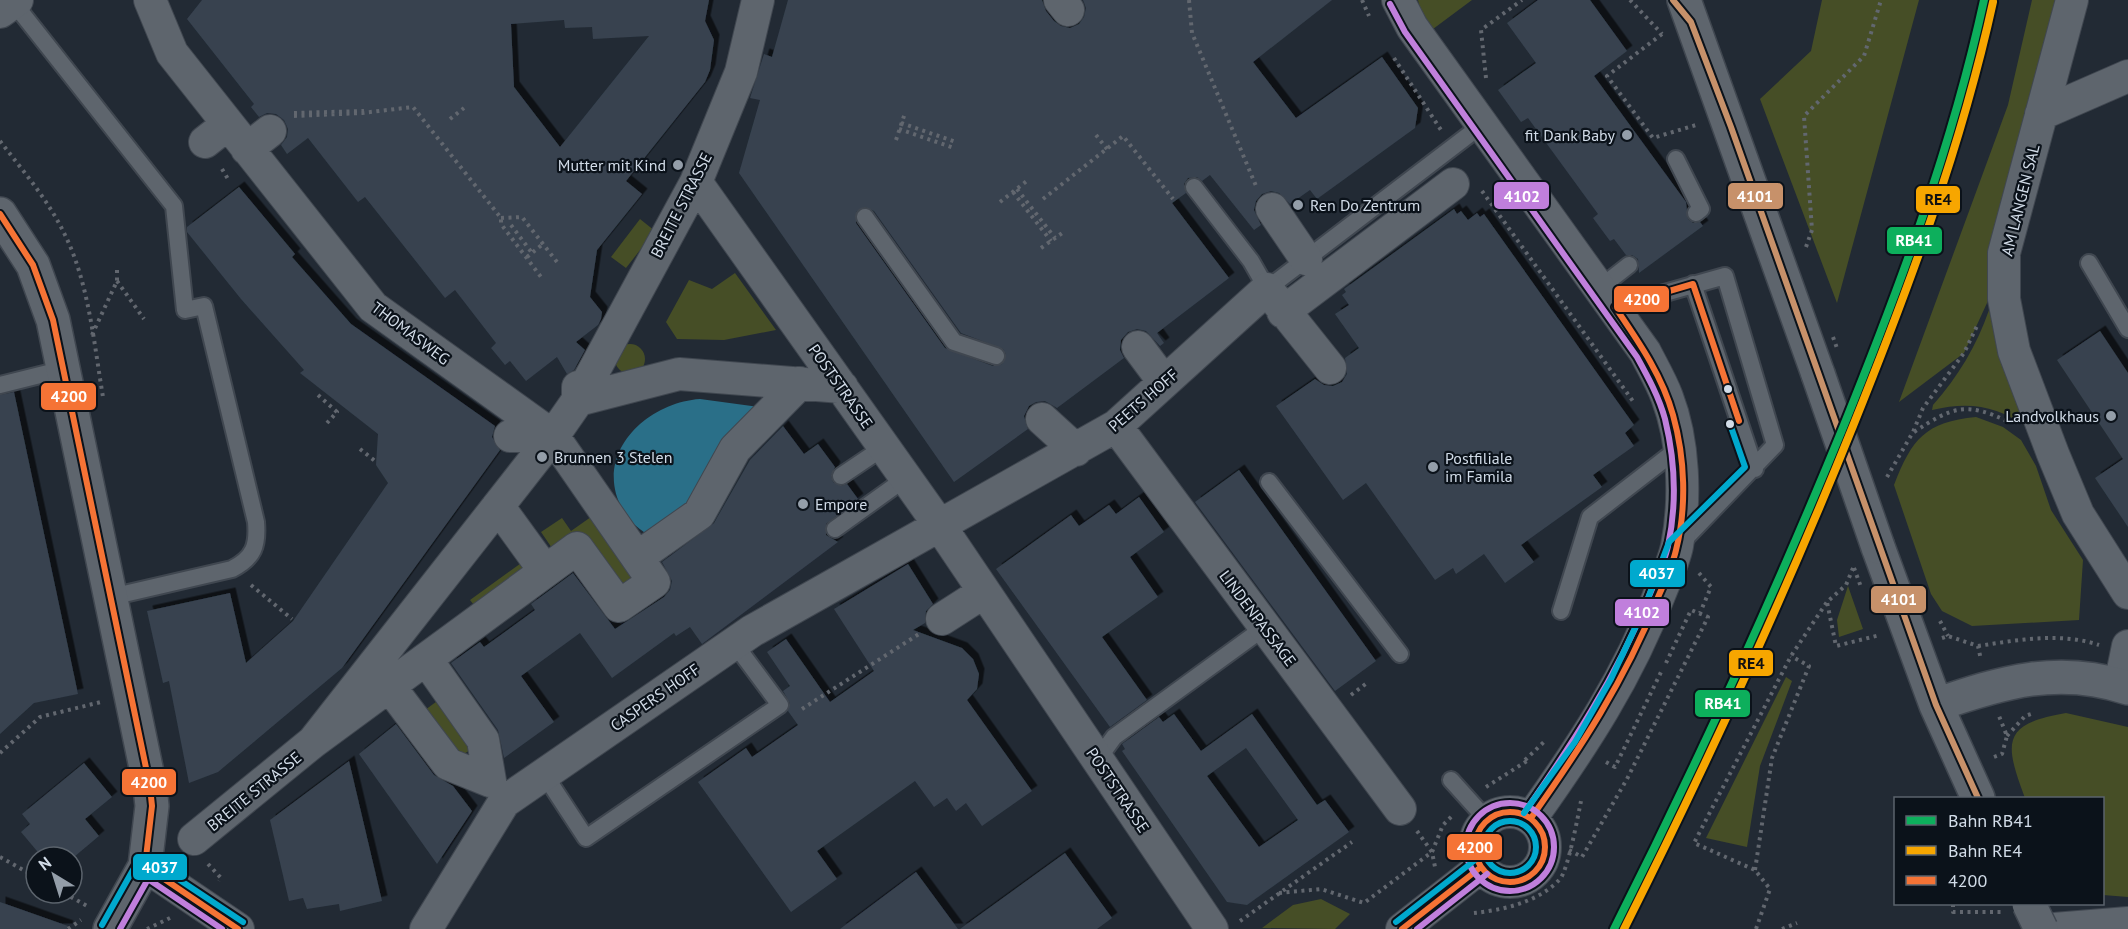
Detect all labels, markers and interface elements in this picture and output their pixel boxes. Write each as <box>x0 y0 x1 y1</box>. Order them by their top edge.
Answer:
place label: fit Dank Baby <box>1525 125 1616 145</box>
marker: fit Dank Baby <box>1620 128 1634 142</box>
street label: AM LANGEN SAL <box>1996 142 2044 258</box>
street label: BREITE STRASSE <box>646 149 716 261</box>
place label: Mutter mit Kind <box>558 155 666 175</box>
marker: Mutter mit Kind <box>671 158 685 172</box>
line badge: 4102 <box>1493 181 1550 210</box>
line badge: 4101 <box>1727 182 1784 210</box>
line badge: RE4 <box>1915 185 1961 214</box>
text: 4102 <box>1504 186 1540 206</box>
text: 4101 <box>1737 186 1773 206</box>
text: RE4 <box>1924 189 1952 209</box>
place label: Ren Do Zentrum <box>1310 195 1420 215</box>
marker: Ren Do Zentrum <box>1291 198 1305 212</box>
line badge: RB41 <box>1886 226 1943 255</box>
text: RB41 <box>1895 230 1933 250</box>
line badge: 4200 <box>1613 285 1670 313</box>
text: 4200 <box>1624 289 1660 309</box>
street label: THOMASWEG <box>368 297 454 369</box>
street label: POSTSTRASSE <box>805 340 877 432</box>
street label: PEETS HOFF <box>1104 364 1182 436</box>
line badge: 4200 <box>40 382 97 411</box>
unlabelled marker <box>1722 383 1734 395</box>
text: 4200 <box>51 386 87 406</box>
place label: Landvolkhaus <box>2005 406 2099 426</box>
marker: Landvolkhaus <box>2104 409 2118 423</box>
unlabelled marker <box>1724 418 1736 430</box>
place label: Brunnen 3 Stelen <box>554 447 672 467</box>
place label: Postfiliale im Famila <box>1445 448 1513 486</box>
marker: Brunnen 3 Stelen <box>535 450 549 464</box>
marker: Postfiliale im Famila <box>1426 460 1440 474</box>
place label: Empore <box>815 494 867 514</box>
marker: Empore <box>796 497 810 511</box>
line badge: 4037 <box>1629 559 1686 588</box>
text: 4037 <box>1639 563 1675 583</box>
street label: LINDENPASSAGE <box>1215 566 1301 670</box>
line badge: 4101 <box>1870 585 1927 614</box>
text: 4101 <box>1881 589 1917 609</box>
line badge: 4102 <box>1614 598 1670 627</box>
text: 4102 <box>1624 602 1660 622</box>
line badge: RE4 <box>1728 649 1774 677</box>
text: RE4 <box>1737 653 1765 673</box>
street label: CASPERS HOFF <box>606 659 704 735</box>
line badge: RB41 <box>1694 689 1751 718</box>
text: RB41 <box>1704 693 1742 713</box>
street label: POSTSTRASSE <box>1082 744 1154 836</box>
street label: BREITE STRASSE <box>203 747 305 835</box>
line badge: 4200 <box>121 768 177 796</box>
text: 4200 <box>131 772 167 792</box>
legend <box>1894 797 2104 905</box>
text: Bahn RB41 <box>1948 809 2033 832</box>
line badge: 4200 <box>1446 833 1503 861</box>
text: 4200 <box>1457 837 1493 857</box>
text: Bahn RE4 <box>1948 839 2022 862</box>
north arrow <box>24 845 84 905</box>
text: N <box>34 852 55 874</box>
line badge: 4037 <box>132 853 188 881</box>
text: 4037 <box>142 857 178 877</box>
text: 4200 <box>1948 869 1987 892</box>

